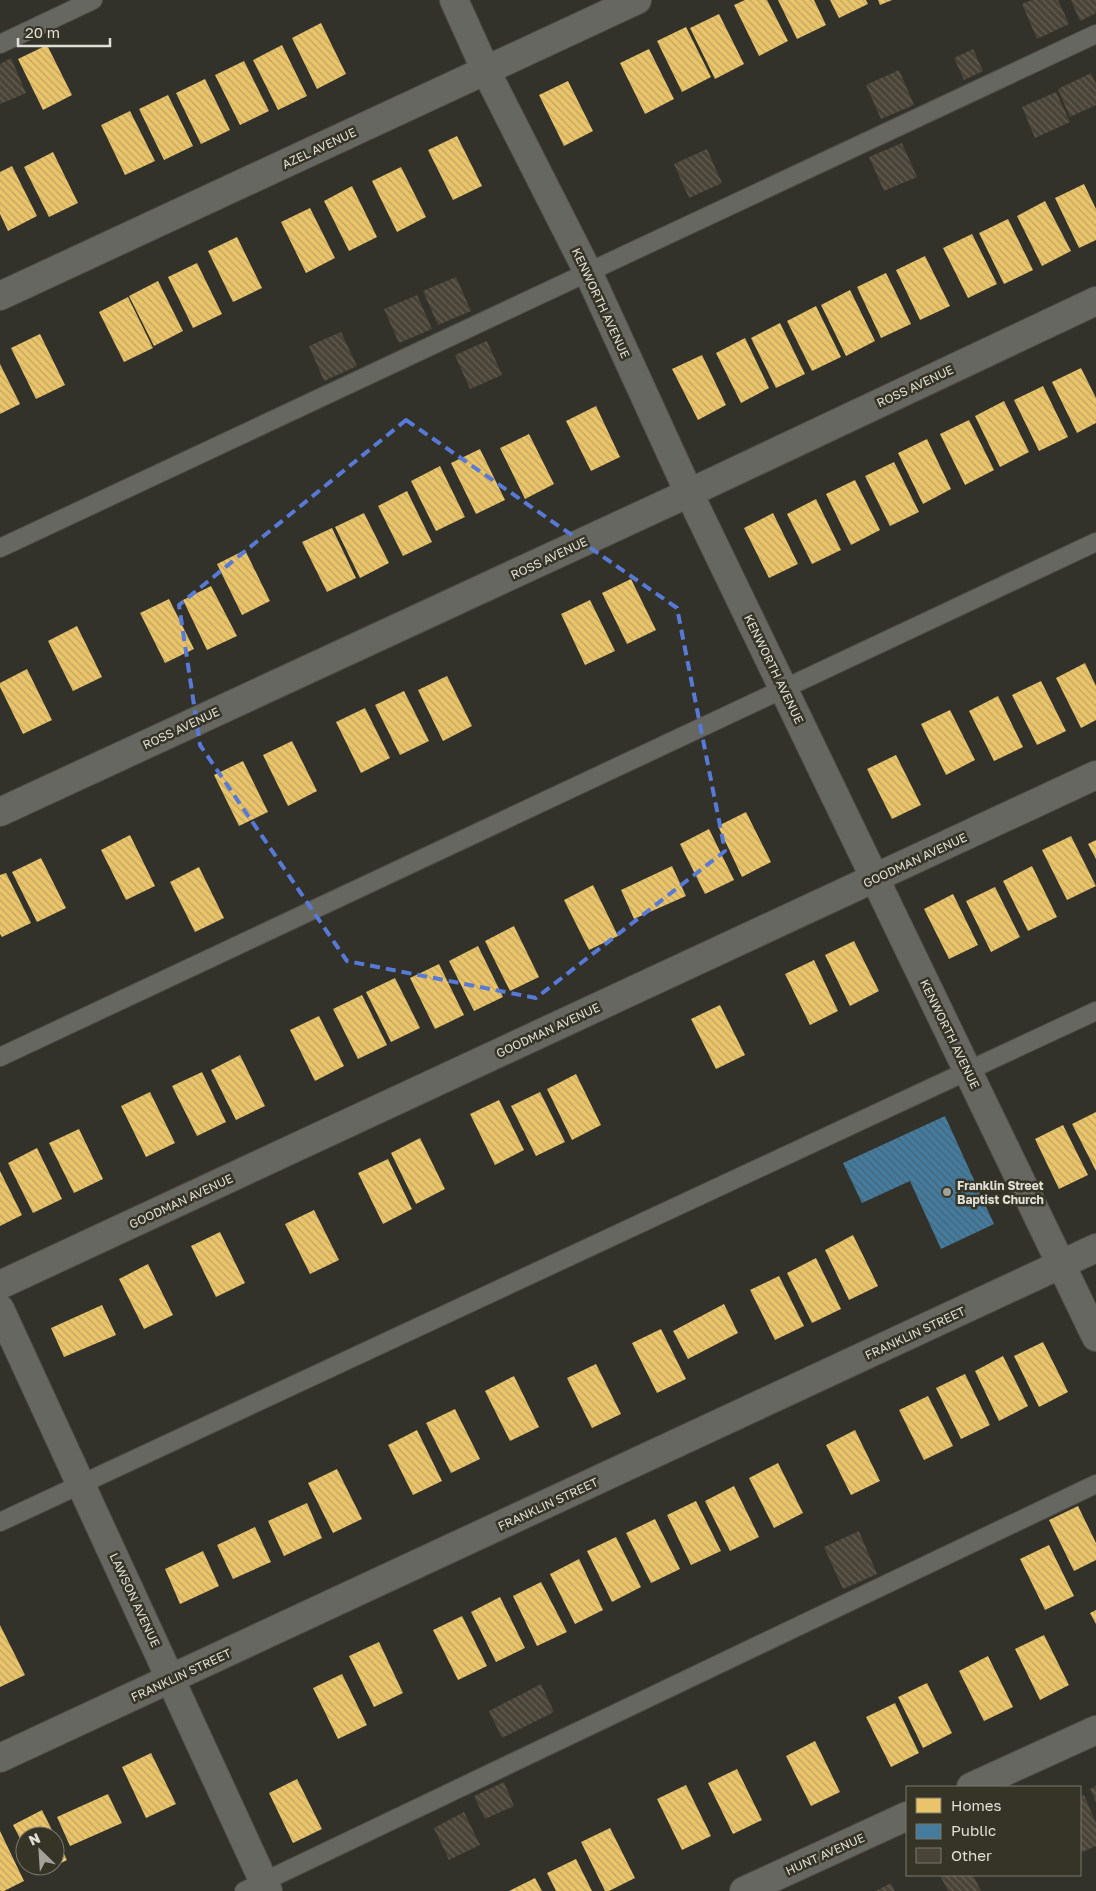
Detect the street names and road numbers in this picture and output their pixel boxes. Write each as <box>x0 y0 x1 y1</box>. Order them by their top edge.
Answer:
street label: AZEL AVENUE <box>280 124 358 172</box>
street label: KENWORTH AVENUE <box>569 245 633 361</box>
street label: ROSS AVENUE <box>874 362 956 410</box>
street label: ROSS AVENUE <box>508 534 590 582</box>
street label: KENWORTH AVENUE <box>741 612 807 726</box>
street label: ROSS AVENUE <box>140 704 222 752</box>
street label: GOODMAN AVENUE <box>861 829 969 891</box>
street label: KENWORTH AVENUE <box>917 977 983 1091</box>
street label: GOODMAN AVENUE <box>494 999 602 1061</box>
street label: GOODMAN AVENUE <box>127 1170 235 1232</box>
street label: FRANKLIN STREET <box>863 1303 968 1363</box>
street label: FRANKLIN STREET <box>496 1474 601 1534</box>
street label: LAWSON AVENUE <box>107 1551 163 1649</box>
street label: FRANKLIN STREET <box>129 1645 234 1705</box>
street label: HUNT AVENUE <box>783 1830 867 1878</box>

